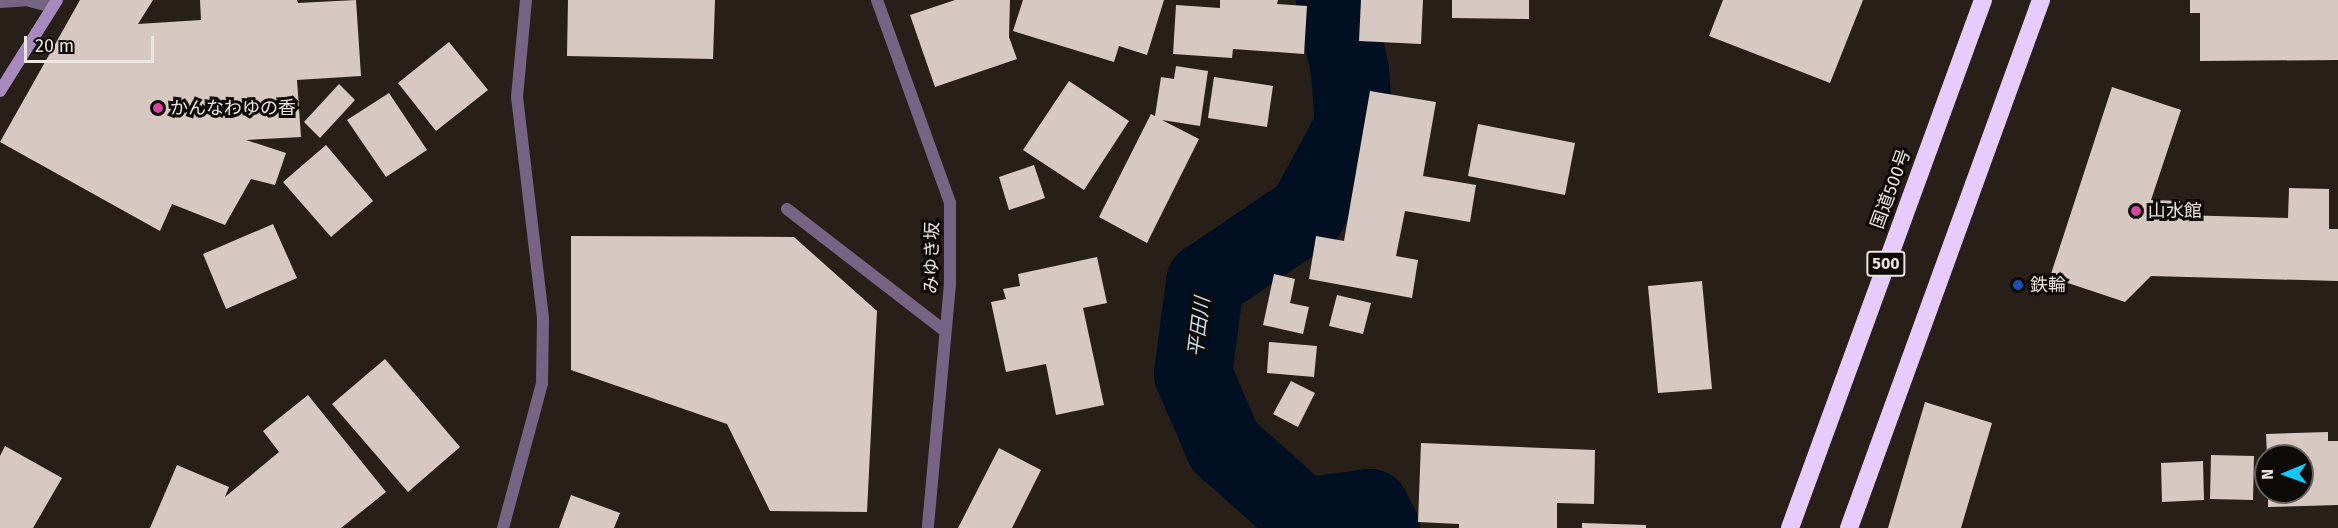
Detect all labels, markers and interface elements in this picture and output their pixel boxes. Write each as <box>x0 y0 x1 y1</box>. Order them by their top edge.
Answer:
scale bar <box>27 24 158 62</box>
text: 20 m <box>35 35 74 57</box>
place label: かんなわゆの香 <box>170 97 296 119</box>
marker: かんなわゆの香 <box>151 101 165 115</box>
street label: 国道500号 <box>1867 146 1915 232</box>
place label: 山水館 <box>2148 200 2202 222</box>
marker: 山水館 <box>2129 204 2143 218</box>
street label: みゆき坂 <box>921 222 943 294</box>
road number: 500 <box>1865 251 1907 277</box>
place label: 鉄輪 <box>2030 274 2066 296</box>
marker: 鉄輪 <box>2011 278 2025 292</box>
water label: 平田川 <box>1183 296 1215 358</box>
north arrow <box>2254 444 2314 504</box>
text: N <box>2258 469 2277 480</box>

